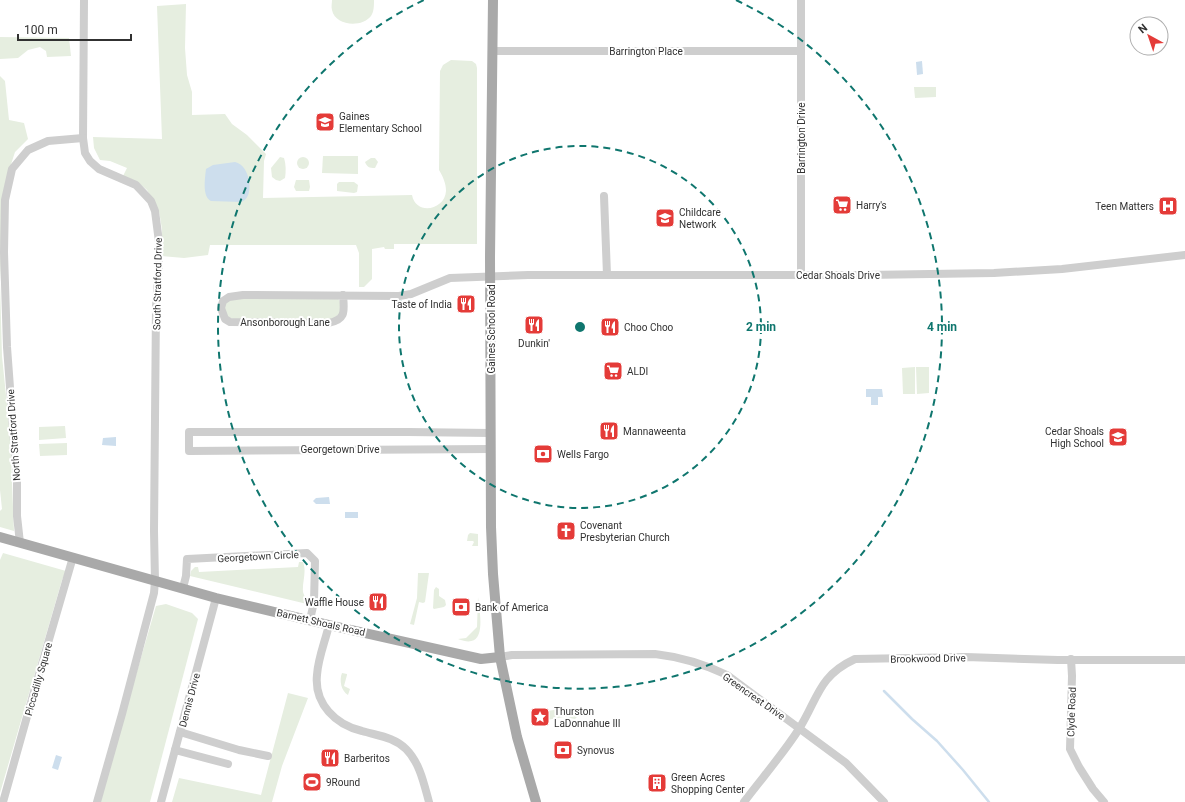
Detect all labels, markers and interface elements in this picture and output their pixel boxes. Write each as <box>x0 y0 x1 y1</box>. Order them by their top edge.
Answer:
scale bar <box>18 16 131 42</box>
north arrow <box>1129 16 1169 56</box>
text: N <box>1136 21 1150 36</box>
text: 100 m <box>24 23 58 37</box>
street label: Barrington Place <box>609 46 683 57</box>
street label: Barrington Drive <box>796 102 807 174</box>
school or university icon: Gaines Elementary School <box>314 111 336 133</box>
place label: Gaines Elementary School <box>339 111 422 134</box>
supermarket icon: Harry's <box>831 194 853 216</box>
hospital icon: Teen Matters <box>1157 195 1179 217</box>
place label: Harry's <box>856 200 887 211</box>
place label: Teen Matters <box>1095 201 1154 212</box>
school or university icon: Childcare Network <box>654 207 676 229</box>
place label: Childcare Network <box>679 207 721 230</box>
street label: South Stratford Drive <box>151 238 164 330</box>
street label: Cedar Shoals Drive <box>796 270 880 281</box>
street label: Gaines School Road <box>486 284 497 374</box>
restaurant icon: Taste of India <box>455 293 477 315</box>
place label: Taste of India <box>392 299 452 310</box>
restaurant icon: Dunkin' <box>523 314 545 336</box>
restaurant icon: Choo Choo <box>599 316 621 338</box>
street label: Ansonborough Lane <box>240 317 330 328</box>
centre of rings <box>573 320 587 334</box>
text: 2 min <box>746 320 776 334</box>
text: 4 min <box>927 320 957 334</box>
place label: Choo Choo <box>624 322 674 333</box>
place label: Dunkin' <box>518 338 550 349</box>
supermarket icon: ALDI <box>602 360 624 382</box>
place label: ALDI <box>627 366 648 377</box>
street label: North Stratford Drive <box>5 389 22 481</box>
restaurant icon: Mannaweenta <box>598 420 620 442</box>
place label: Mannaweenta <box>623 426 686 437</box>
place label: Cedar Shoals High School <box>1045 426 1104 449</box>
school or university icon: Cedar Shoals High School <box>1107 426 1129 448</box>
bank icon: Wells Fargo <box>532 443 554 465</box>
street label: Georgetown Drive <box>301 444 379 455</box>
place label: Wells Fargo <box>557 449 609 460</box>
church icon: Covenant Presbyterian Church <box>555 520 577 542</box>
place label: Covenant Presbyterian Church <box>580 520 670 543</box>
street label: Georgetown Circle <box>217 549 299 564</box>
restaurant icon: Waffle House <box>367 591 389 613</box>
bank icon: Bank of America <box>450 596 472 618</box>
place label: Waffle House <box>305 597 364 608</box>
place label: Bank of America <box>475 602 549 613</box>
street label: Barnett Shoals Road <box>276 607 366 638</box>
street label: Piccadilly Square <box>23 641 54 717</box>
street label: Brookwood Drive <box>890 652 966 665</box>
street label: Greencrest Drive <box>720 671 787 722</box>
street label: Dennis Drive <box>177 672 202 728</box>
street label: Clyde Road <box>1065 687 1078 737</box>
place icon: Thurston LaDonnahue III <box>529 706 551 728</box>
place label: Thurston LaDonnahue III <box>554 706 621 729</box>
bank icon: Synovus <box>552 739 574 761</box>
place label: Synovus <box>577 745 614 756</box>
restaurant icon: Barberitos <box>319 747 341 769</box>
place label: Barberitos <box>344 753 390 764</box>
sports icon: 9Round <box>301 771 323 793</box>
building icon: Green Acres Shopping Center <box>646 772 668 794</box>
place label: Green Acres Shopping Center <box>671 772 745 795</box>
place label: 9Round <box>326 777 360 788</box>

